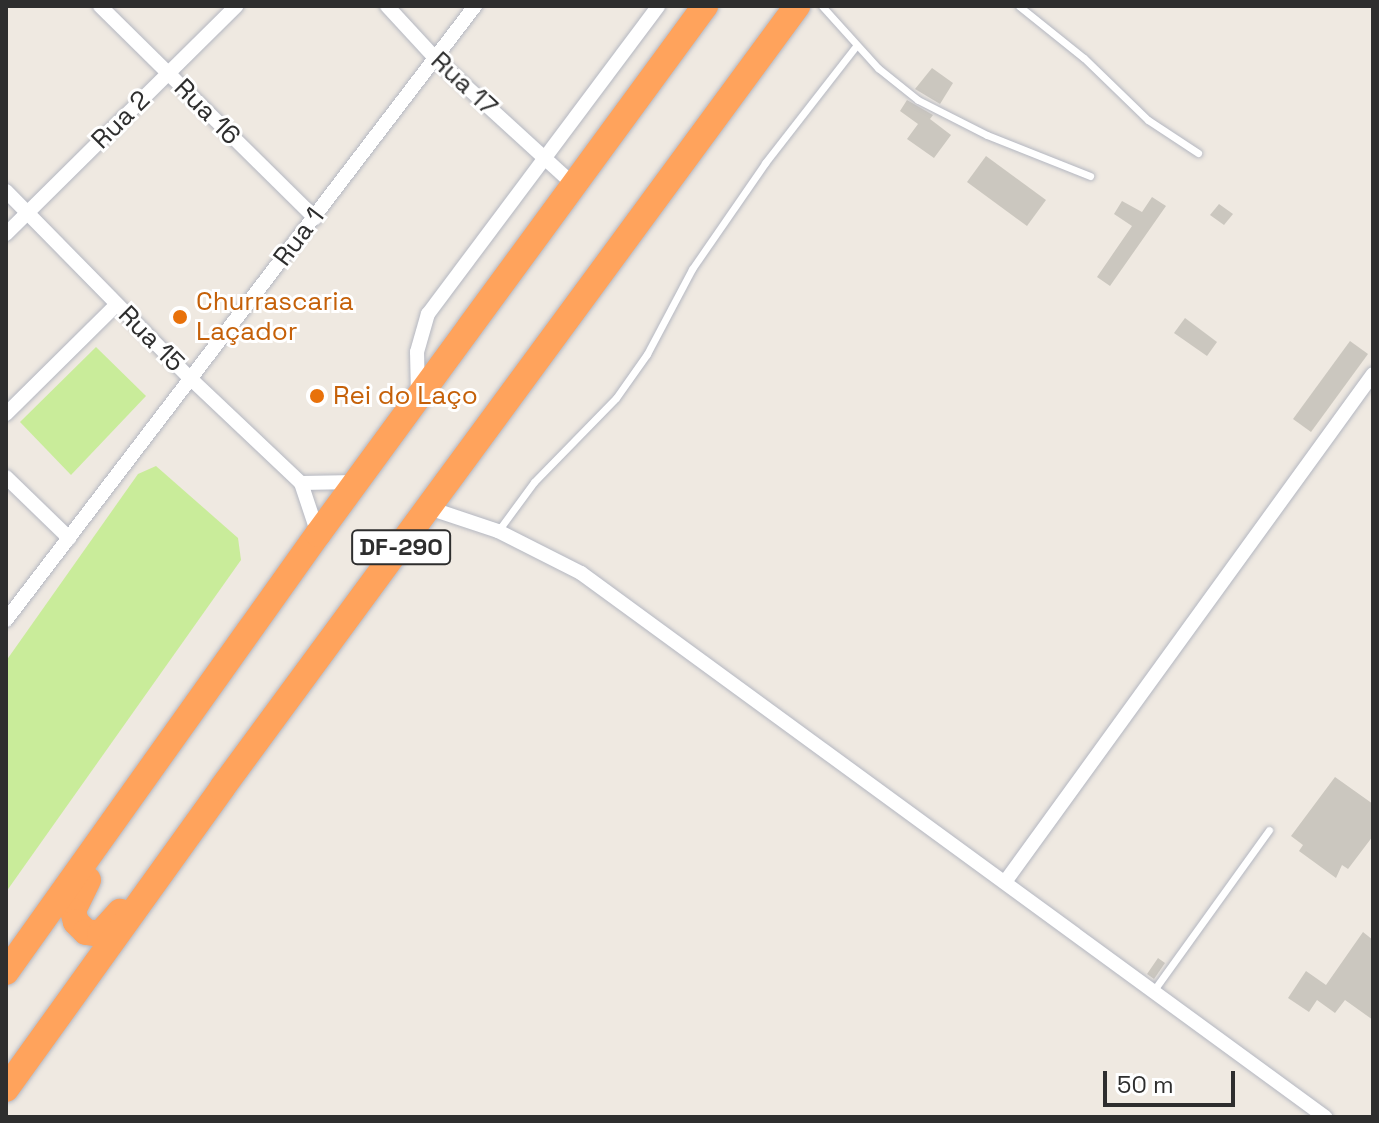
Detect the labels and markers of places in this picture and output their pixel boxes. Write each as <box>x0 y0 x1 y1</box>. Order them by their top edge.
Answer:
place label: Churrascaria Laçador <box>196 286 354 348</box>
marker: Churrascaria Laçador <box>171 308 189 326</box>
place label: Rei do Laço <box>333 380 478 412</box>
marker: Rei do Laço <box>308 387 326 405</box>

